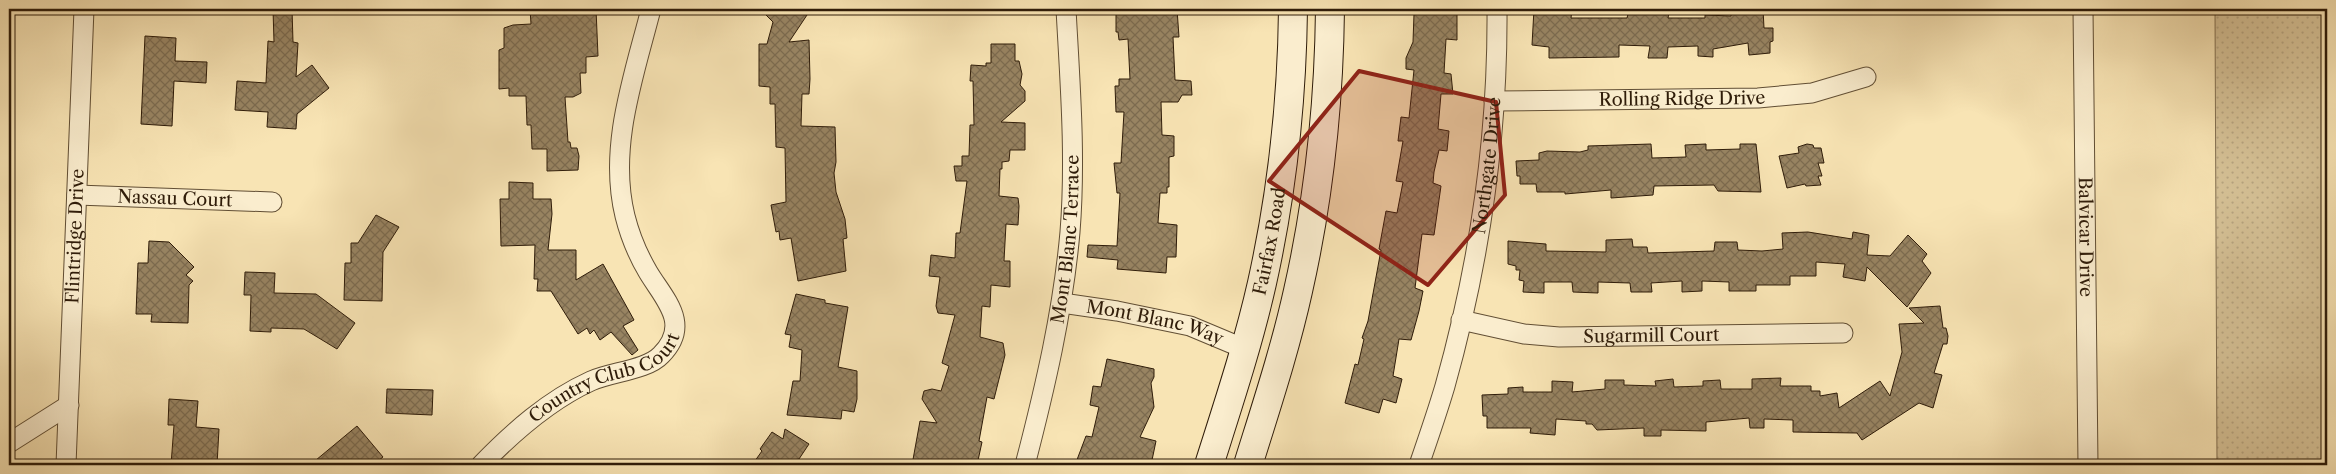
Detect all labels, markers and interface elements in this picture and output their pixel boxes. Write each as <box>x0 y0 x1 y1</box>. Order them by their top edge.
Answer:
street label: Rolling Ridge Drive <box>1599 86 1766 111</box>
street label: Northgate Drive <box>1468 96 1506 236</box>
street label: Mont Blanc Terrace <box>1047 155 1084 325</box>
street label: Flintridge Drive <box>61 168 89 304</box>
street label: Balvicar Drive <box>2074 177 2097 297</box>
street label: Nassau Court <box>117 185 233 212</box>
street label: Fairfax Road <box>1249 186 1290 297</box>
street label: Mont Blanc Way <box>1085 296 1228 350</box>
street label: Sugarmill Court <box>1583 324 1720 348</box>
street label: Country Club Court <box>524 330 685 427</box>

